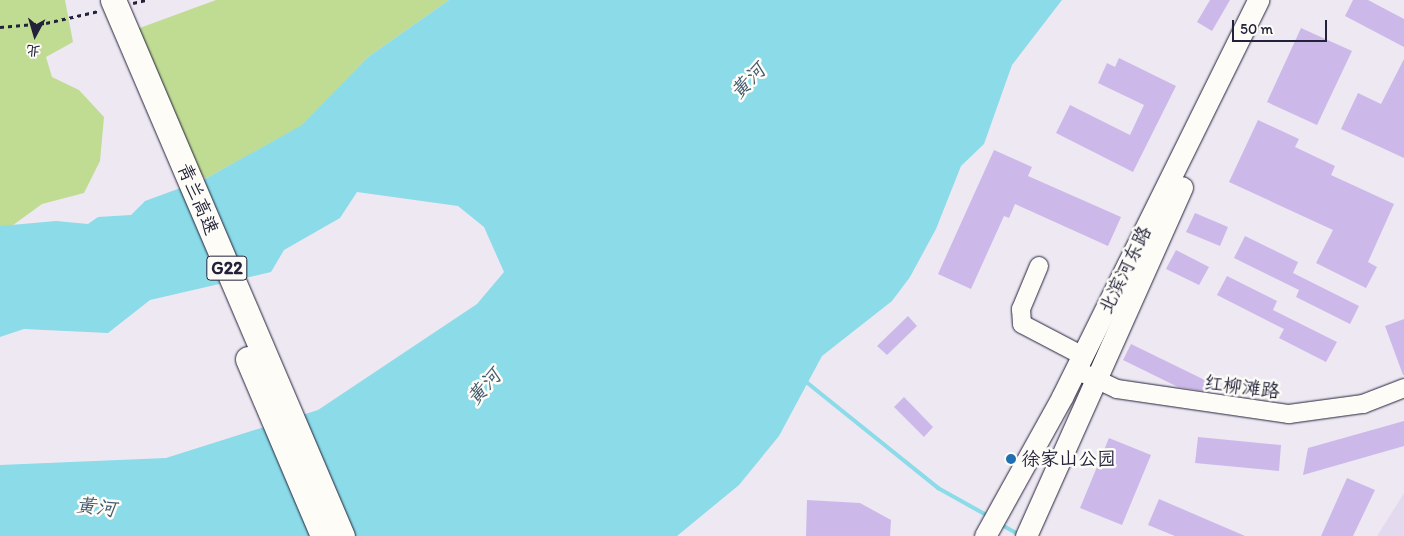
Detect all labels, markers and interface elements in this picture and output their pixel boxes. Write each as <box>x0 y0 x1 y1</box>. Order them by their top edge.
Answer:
north arrow <box>10 10 60 60</box>
scale bar <box>1234 10 1329 42</box>
text: 50 m <box>1240 20 1273 38</box>
text: 北 <box>26 41 41 60</box>
water label: 黄河 <box>725 58 771 104</box>
street label: 青兰高速 <box>173 160 223 238</box>
street label: 北滨河东路 <box>1094 222 1156 318</box>
road number: G22 <box>206 252 248 284</box>
water label: 黄河 <box>462 364 506 410</box>
street label: 红柳滩路 <box>1203 371 1281 403</box>
place label: 徐家山公园 <box>1021 448 1116 470</box>
marker: 徐家山公园 <box>1005 453 1017 465</box>
water label: 黄河 <box>75 493 117 521</box>

